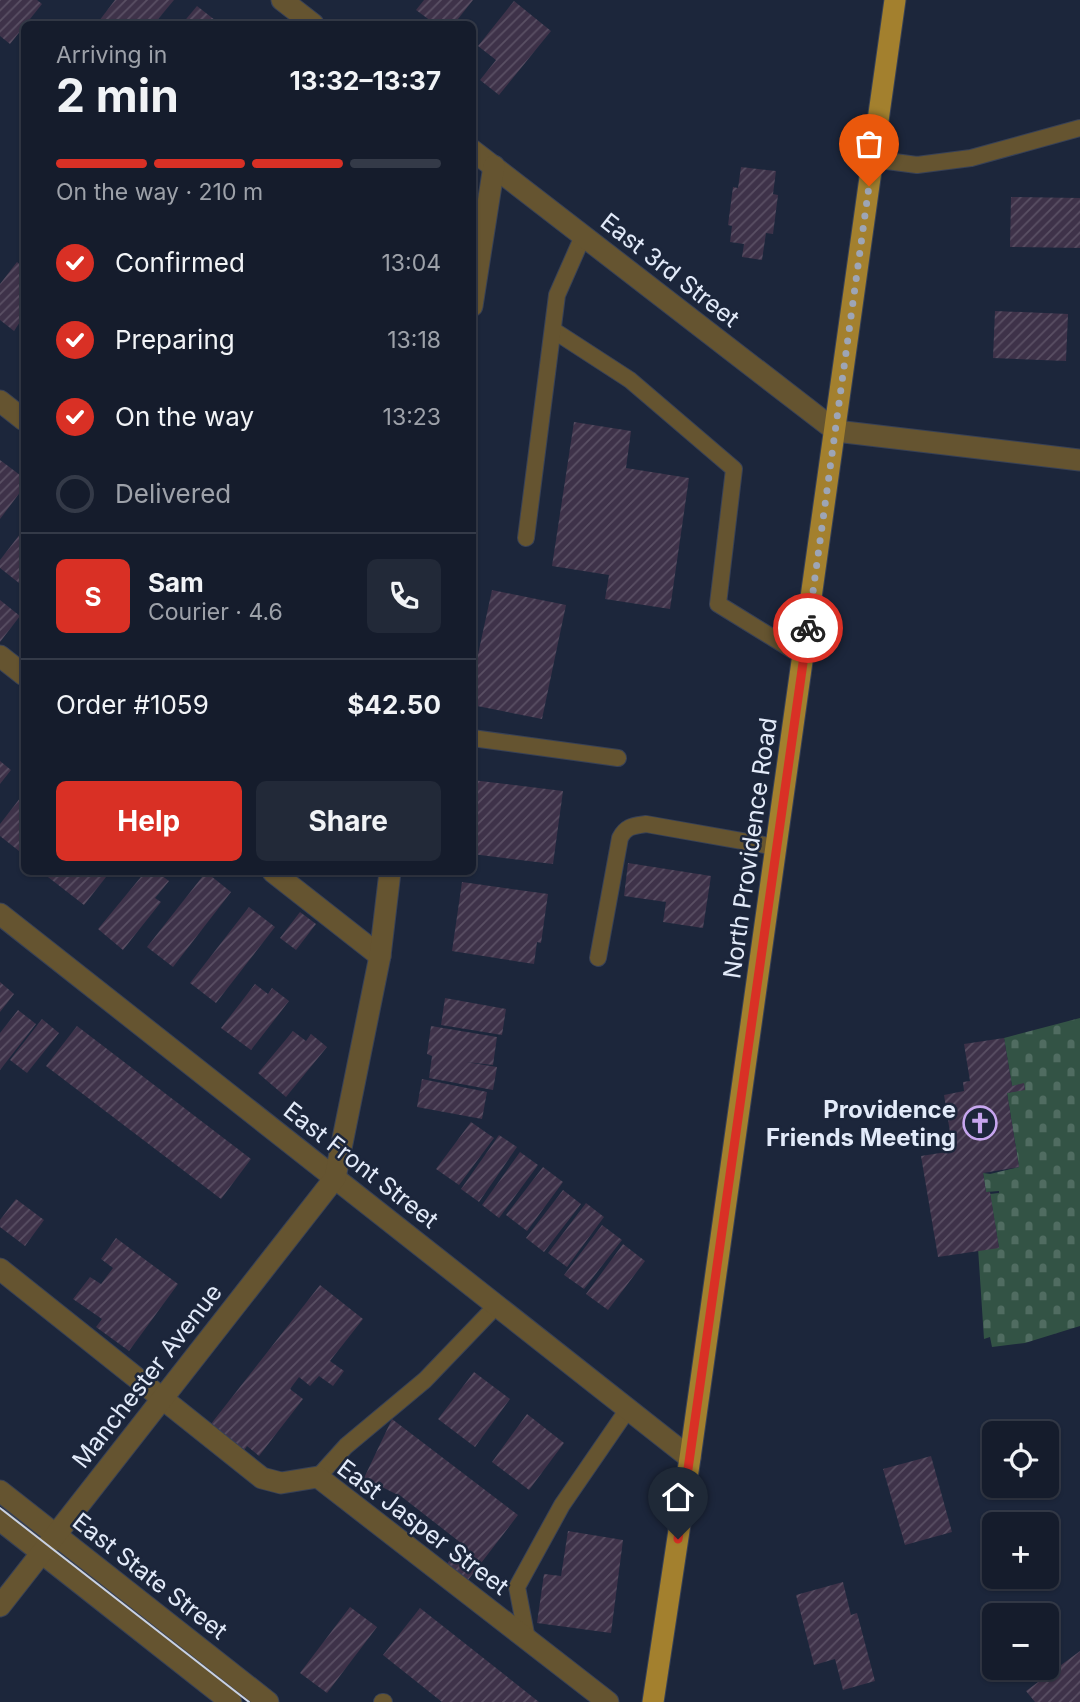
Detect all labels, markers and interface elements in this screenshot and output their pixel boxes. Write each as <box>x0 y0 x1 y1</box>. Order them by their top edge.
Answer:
text: Arriving in <box>56 41 167 69</box>
text: 13:32–13:37 <box>290 65 441 96</box>
text: 2 min <box>56 67 179 123</box>
pin <box>839 114 899 186</box>
icon: bag <box>850 125 888 163</box>
text: On the way · 210 m <box>56 178 263 206</box>
street label: East 3rd Street <box>595 207 745 333</box>
icon: check <box>56 244 94 282</box>
text: Confirmed <box>115 247 245 278</box>
text: 13:04 <box>381 249 441 277</box>
icon: check <box>56 321 94 359</box>
text: Preparing <box>115 324 235 355</box>
text: 13:18 <box>387 326 441 354</box>
icon: check <box>56 398 94 436</box>
text: On the way <box>115 401 254 432</box>
text: 13:23 <box>383 403 441 431</box>
text: Delivered <box>115 478 231 509</box>
button: phone <box>367 559 441 633</box>
text: Sam <box>148 567 204 598</box>
text: S <box>84 581 102 612</box>
courier <box>773 593 843 663</box>
text: Courier · 4.6 <box>148 598 283 626</box>
icon: bike <box>789 609 827 647</box>
text: Order #1059 <box>56 689 209 720</box>
text: $42.50 <box>347 689 441 720</box>
street label: North Providence Road <box>717 716 783 980</box>
button: Help <box>56 781 242 861</box>
button: Share <box>256 781 441 861</box>
place label: Providence Friends Meeting <box>766 1095 956 1152</box>
street label: East Front Street <box>278 1096 444 1234</box>
church icon: Providence Friends Meeting <box>961 1104 999 1142</box>
street label: Manchester Avenue <box>66 1278 228 1474</box>
map controls <box>982 1421 1059 1680</box>
button: locate <box>982 1421 1059 1498</box>
street label: East Jasper Street <box>332 1453 515 1601</box>
pin <box>648 1467 708 1539</box>
icon: home <box>659 1478 697 1516</box>
street label: East State Street <box>67 1507 233 1645</box>
button: + <box>982 1512 1059 1589</box>
button: − <box>982 1603 1059 1680</box>

